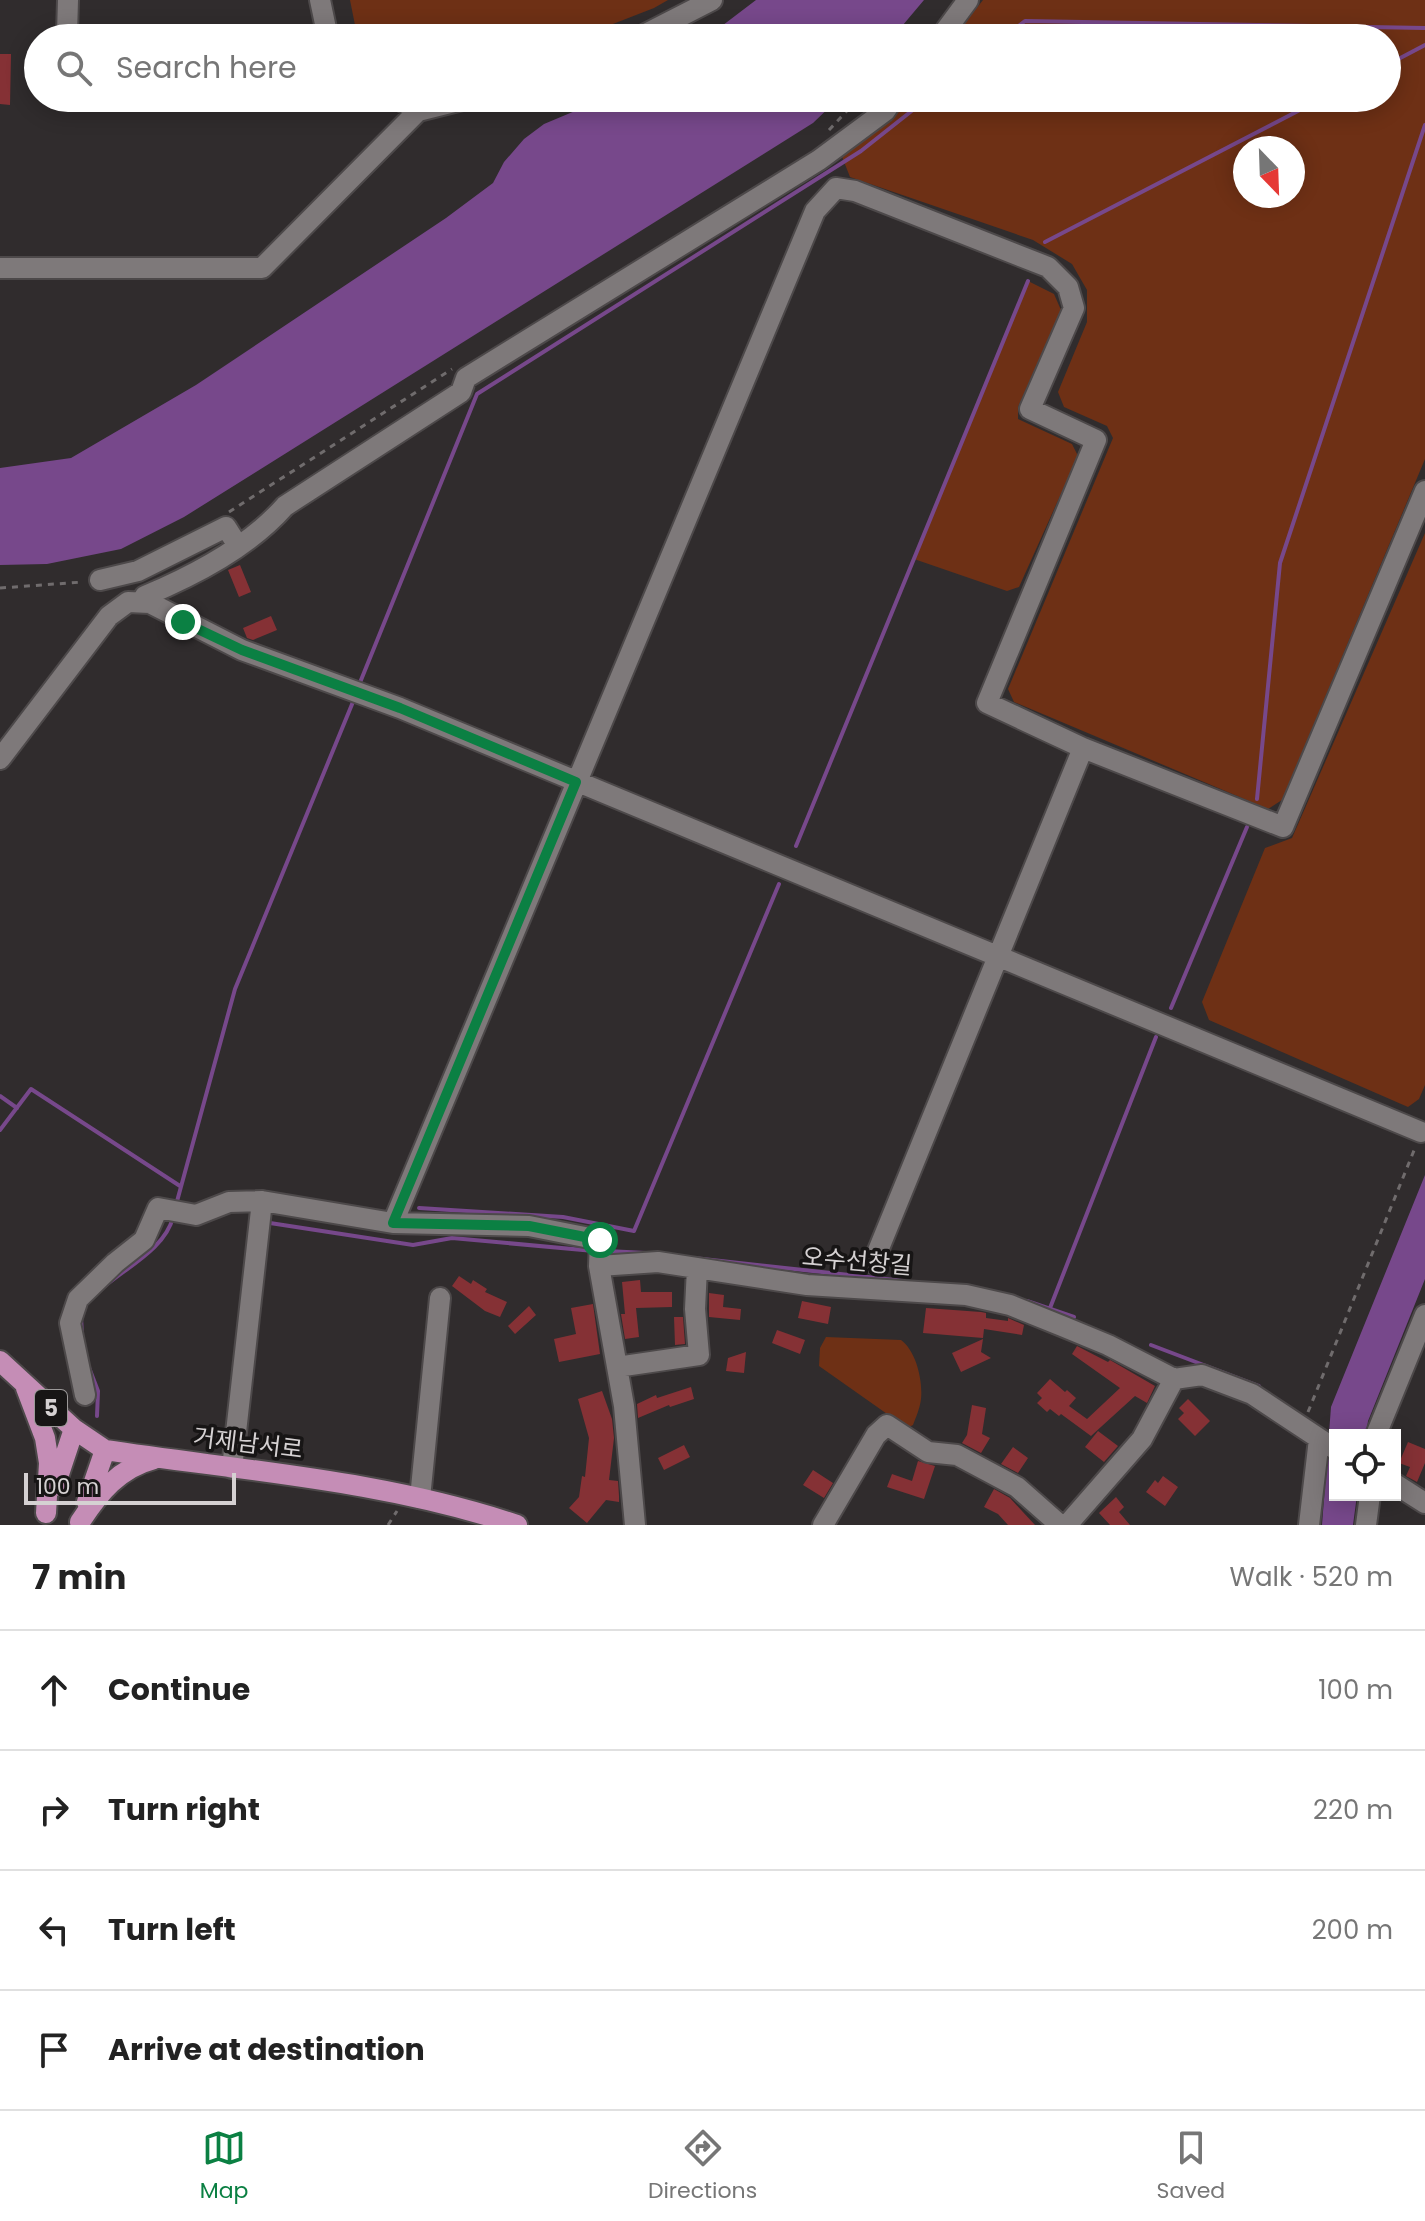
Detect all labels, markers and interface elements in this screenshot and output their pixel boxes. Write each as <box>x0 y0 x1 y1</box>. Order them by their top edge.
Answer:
search box <box>24 24 1401 112</box>
icon: search <box>52 46 96 90</box>
text: Search here <box>116 46 297 89</box>
north arrow <box>1233 136 1305 208</box>
route end <box>165 604 201 640</box>
route start <box>582 1222 618 1258</box>
street label: 오수선창길 <box>801 1240 913 1282</box>
road number: 5 <box>35 1390 67 1426</box>
street label: 거제남서로 <box>191 1420 305 1466</box>
map controls <box>1329 1429 1401 1501</box>
button: locate <box>1329 1429 1401 1501</box>
scale bar <box>24 1469 236 1505</box>
text: 100 m <box>36 1471 99 1502</box>
text: 7 min <box>32 1553 126 1601</box>
text: Walk · 520 m <box>1230 1559 1393 1595</box>
icon: ahead <box>32 1668 76 1712</box>
text: Continue <box>108 1668 250 1711</box>
text: 100 m <box>1318 1672 1393 1708</box>
icon: right <box>32 1788 76 1832</box>
text: Turn right <box>108 1788 260 1831</box>
text: 220 m <box>1313 1792 1393 1828</box>
icon: left <box>32 1908 76 1952</box>
text: Turn left <box>108 1908 236 1951</box>
text: 200 m <box>1312 1912 1393 1948</box>
icon: arrive <box>32 2028 76 2072</box>
text: Arrive at destination <box>108 2028 425 2071</box>
tab: Map <box>200 2126 248 2207</box>
tab: Directions <box>648 2126 757 2207</box>
tab: Saved <box>1157 2126 1225 2207</box>

